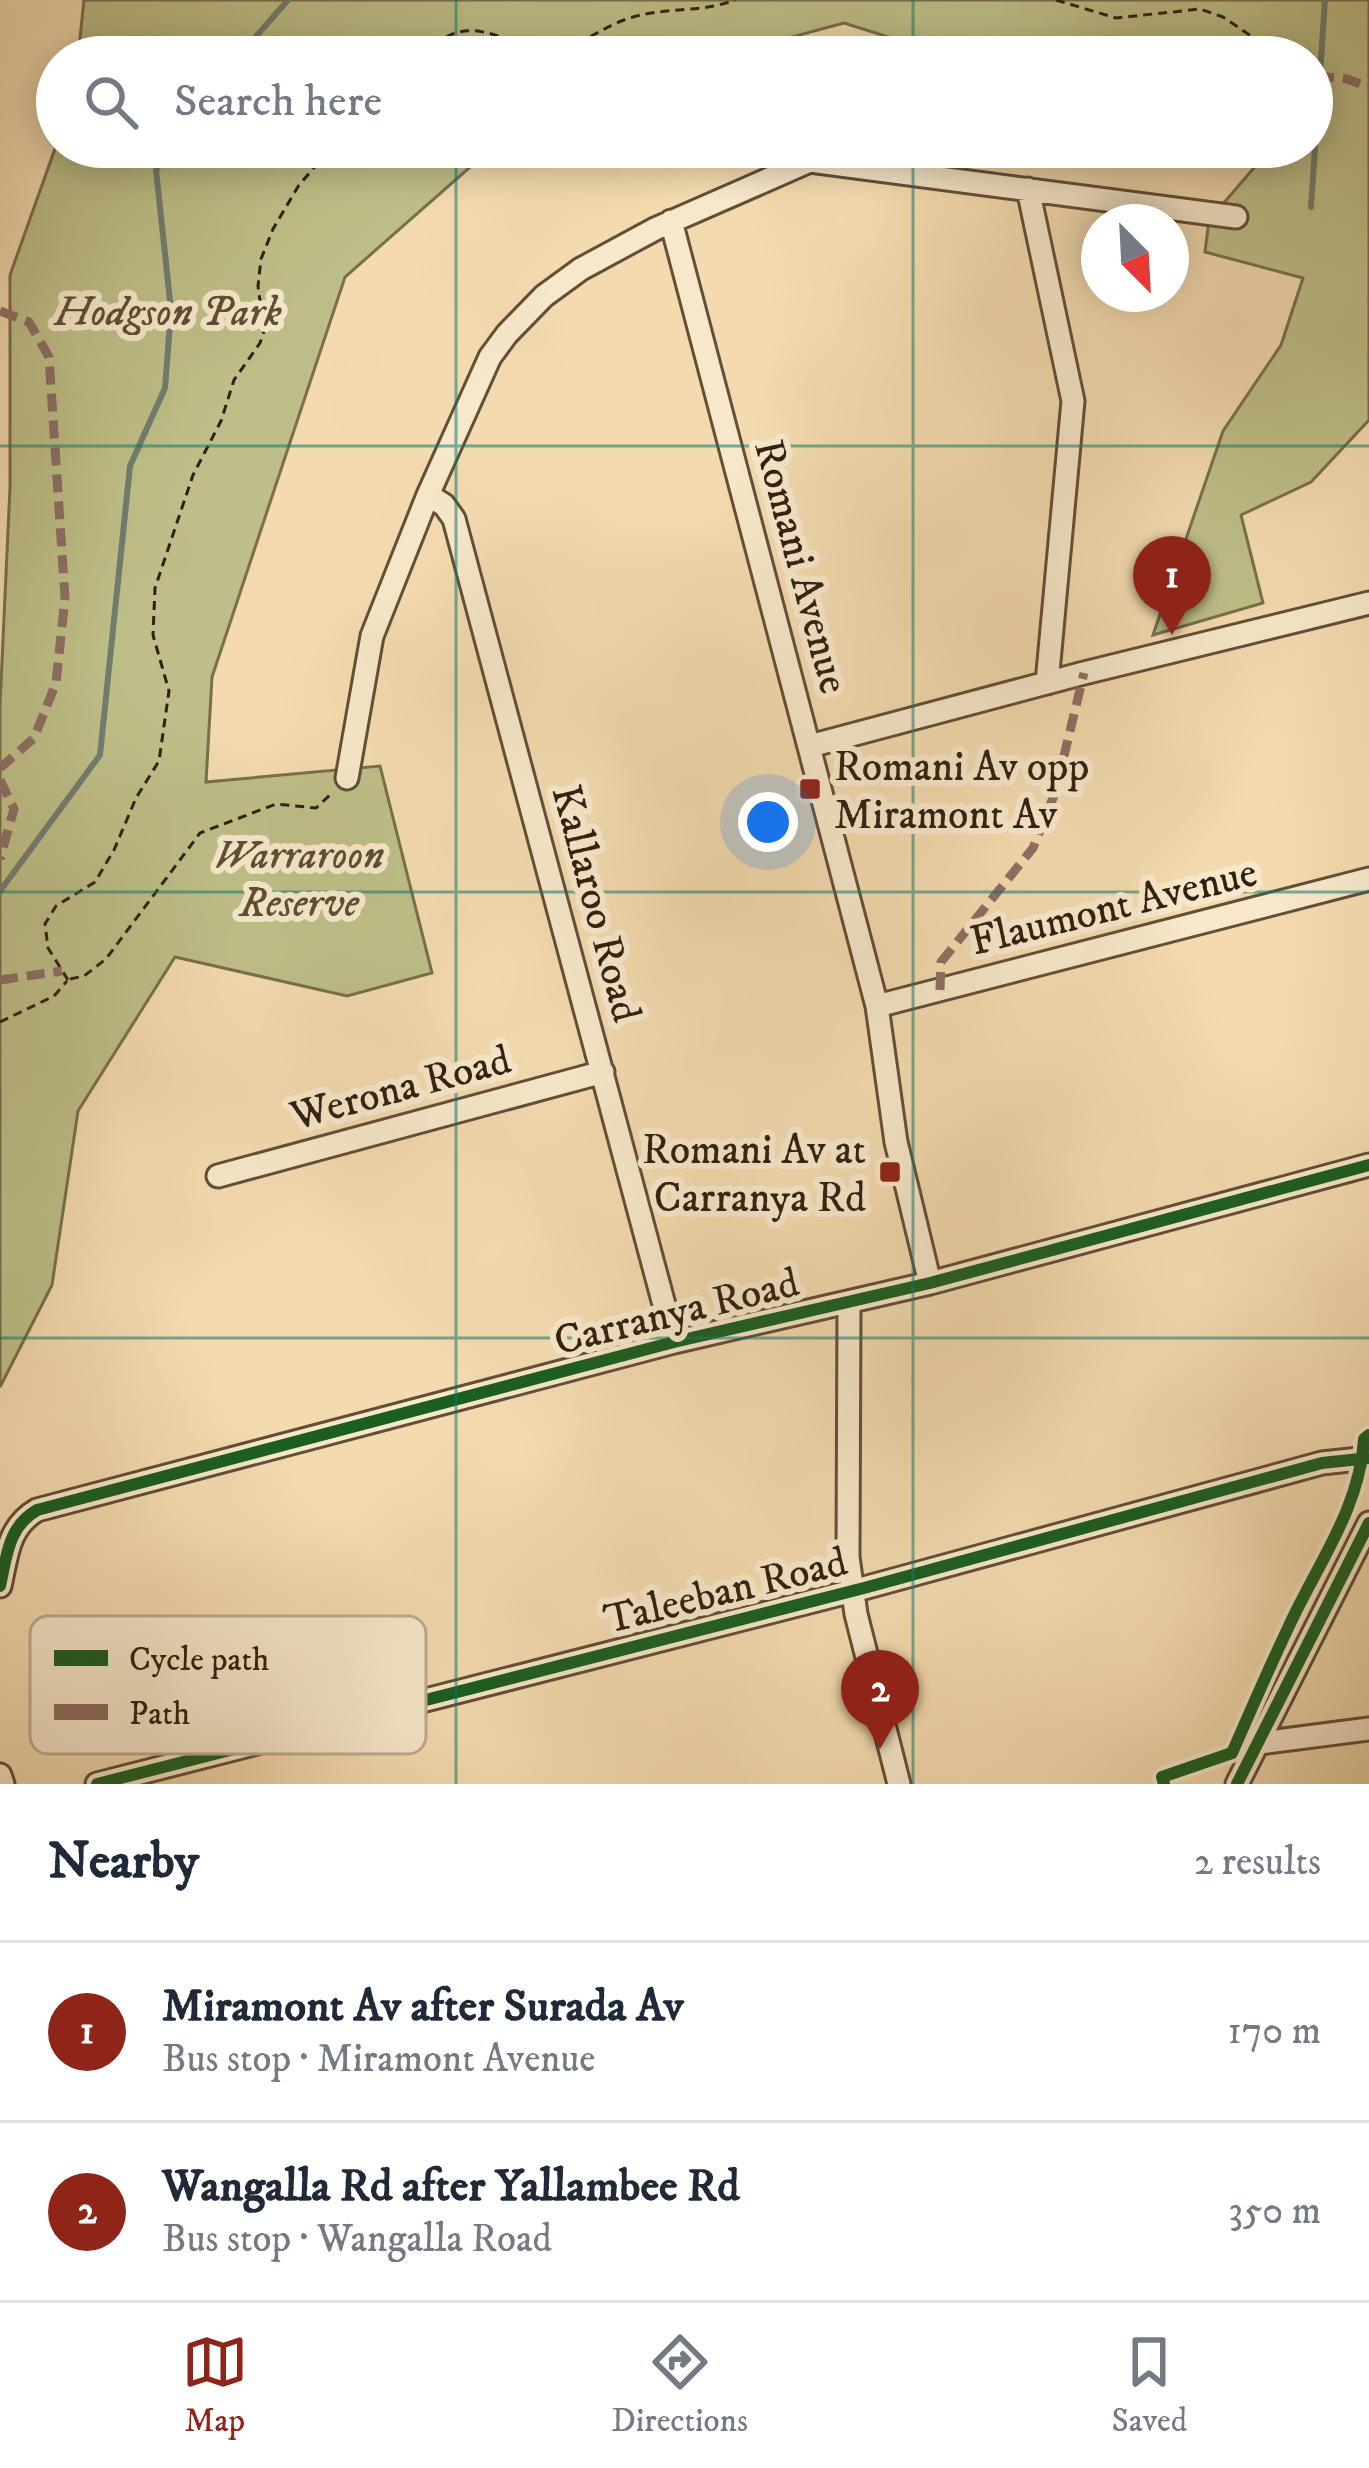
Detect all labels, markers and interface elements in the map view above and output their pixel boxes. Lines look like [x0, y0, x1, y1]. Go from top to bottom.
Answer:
search box [36, 36, 1333, 168]
icon: search [78, 69, 144, 135]
text: Search here [174, 74, 382, 130]
north arrow [1081, 204, 1189, 312]
park label: Hodgson Park [53, 287, 282, 339]
street label: Romani Avenue [741, 434, 859, 699]
pin: 1 [1133, 536, 1211, 635]
place label: Romani Av opp Miramont Av [834, 742, 1089, 842]
marker: Romani Av opp Miramont Av [797, 776, 823, 802]
street label: Kallaroo Road [539, 780, 652, 1028]
your location [738, 792, 798, 852]
park label: Warraroon Reserve [214, 830, 384, 930]
street label: Flaumont Avenue [965, 847, 1262, 969]
street label: Werona Road [284, 1035, 517, 1143]
place label: Romani Av at Carranya Rd [642, 1125, 866, 1225]
marker: Romani Av at Carranya Rd [877, 1159, 903, 1185]
street label: Carranya Road [549, 1257, 804, 1368]
street label: Taleeban Road [599, 1537, 853, 1647]
legend [30, 1616, 426, 1754]
text: Cycle path [129, 1640, 269, 1681]
pin: 2 [841, 1650, 919, 1749]
text: Path [129, 1694, 190, 1735]
text: Nearby [48, 1830, 199, 1894]
text: 2 results [1194, 1838, 1321, 1887]
text: Miramont Av after Surada Av [162, 1979, 684, 2035]
text: 1 [80, 2007, 94, 2056]
text: 170 m [1227, 2007, 1321, 2056]
text: Bus stop · Miramont Avenue [162, 2035, 595, 2084]
text: Wangalla Rd after Yallambee Rd [162, 2159, 740, 2215]
text: 2 [77, 2187, 97, 2236]
text: 350 m [1228, 2187, 1321, 2236]
text: Bus stop · Wangalla Road [162, 2215, 552, 2264]
tab: Map [182, 2329, 248, 2442]
tab: Directions [611, 2329, 748, 2442]
tab: Saved [1111, 2329, 1187, 2442]

